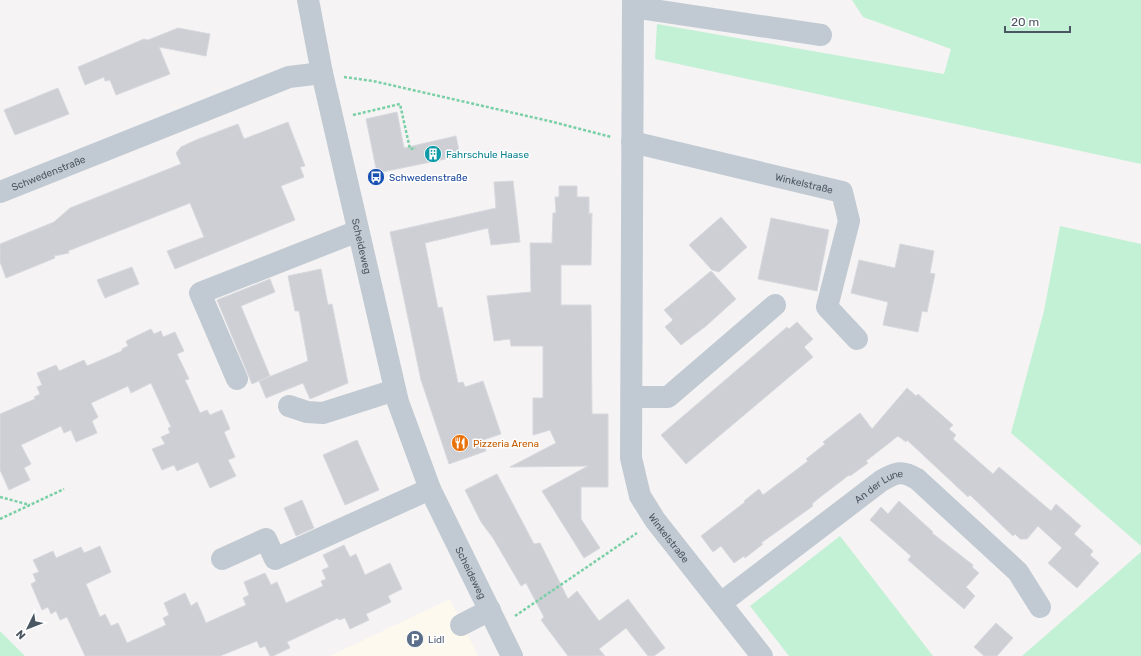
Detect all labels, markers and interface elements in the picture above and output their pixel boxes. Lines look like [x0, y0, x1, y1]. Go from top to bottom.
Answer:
scale bar [1005, 8, 1070, 34]
text: 20 m [1011, 15, 1039, 29]
building icon: Fahrschule Haase [423, 144, 443, 164]
place label: Fahrschule Haase [446, 149, 529, 161]
street label: Schwedenstraße [10, 153, 88, 194]
bus stop icon: Schwedenstraße [366, 167, 386, 187]
street label: Winkelstraße [774, 171, 835, 197]
place label: Schwedenstraße [389, 172, 468, 184]
street label: Scheideweg [349, 217, 373, 275]
restaurant icon: Pizzeria Arena [450, 433, 470, 453]
place label: Pizzeria Arena [473, 438, 539, 450]
street label: An der Lune [852, 468, 904, 506]
street label: Winkelstraße [645, 511, 691, 566]
street label: Scheideweg [452, 545, 488, 601]
north arrow [8, 608, 48, 648]
text: N [14, 627, 29, 642]
parking icon: Lidl [405, 629, 425, 649]
place label: Lidl [428, 634, 444, 646]

